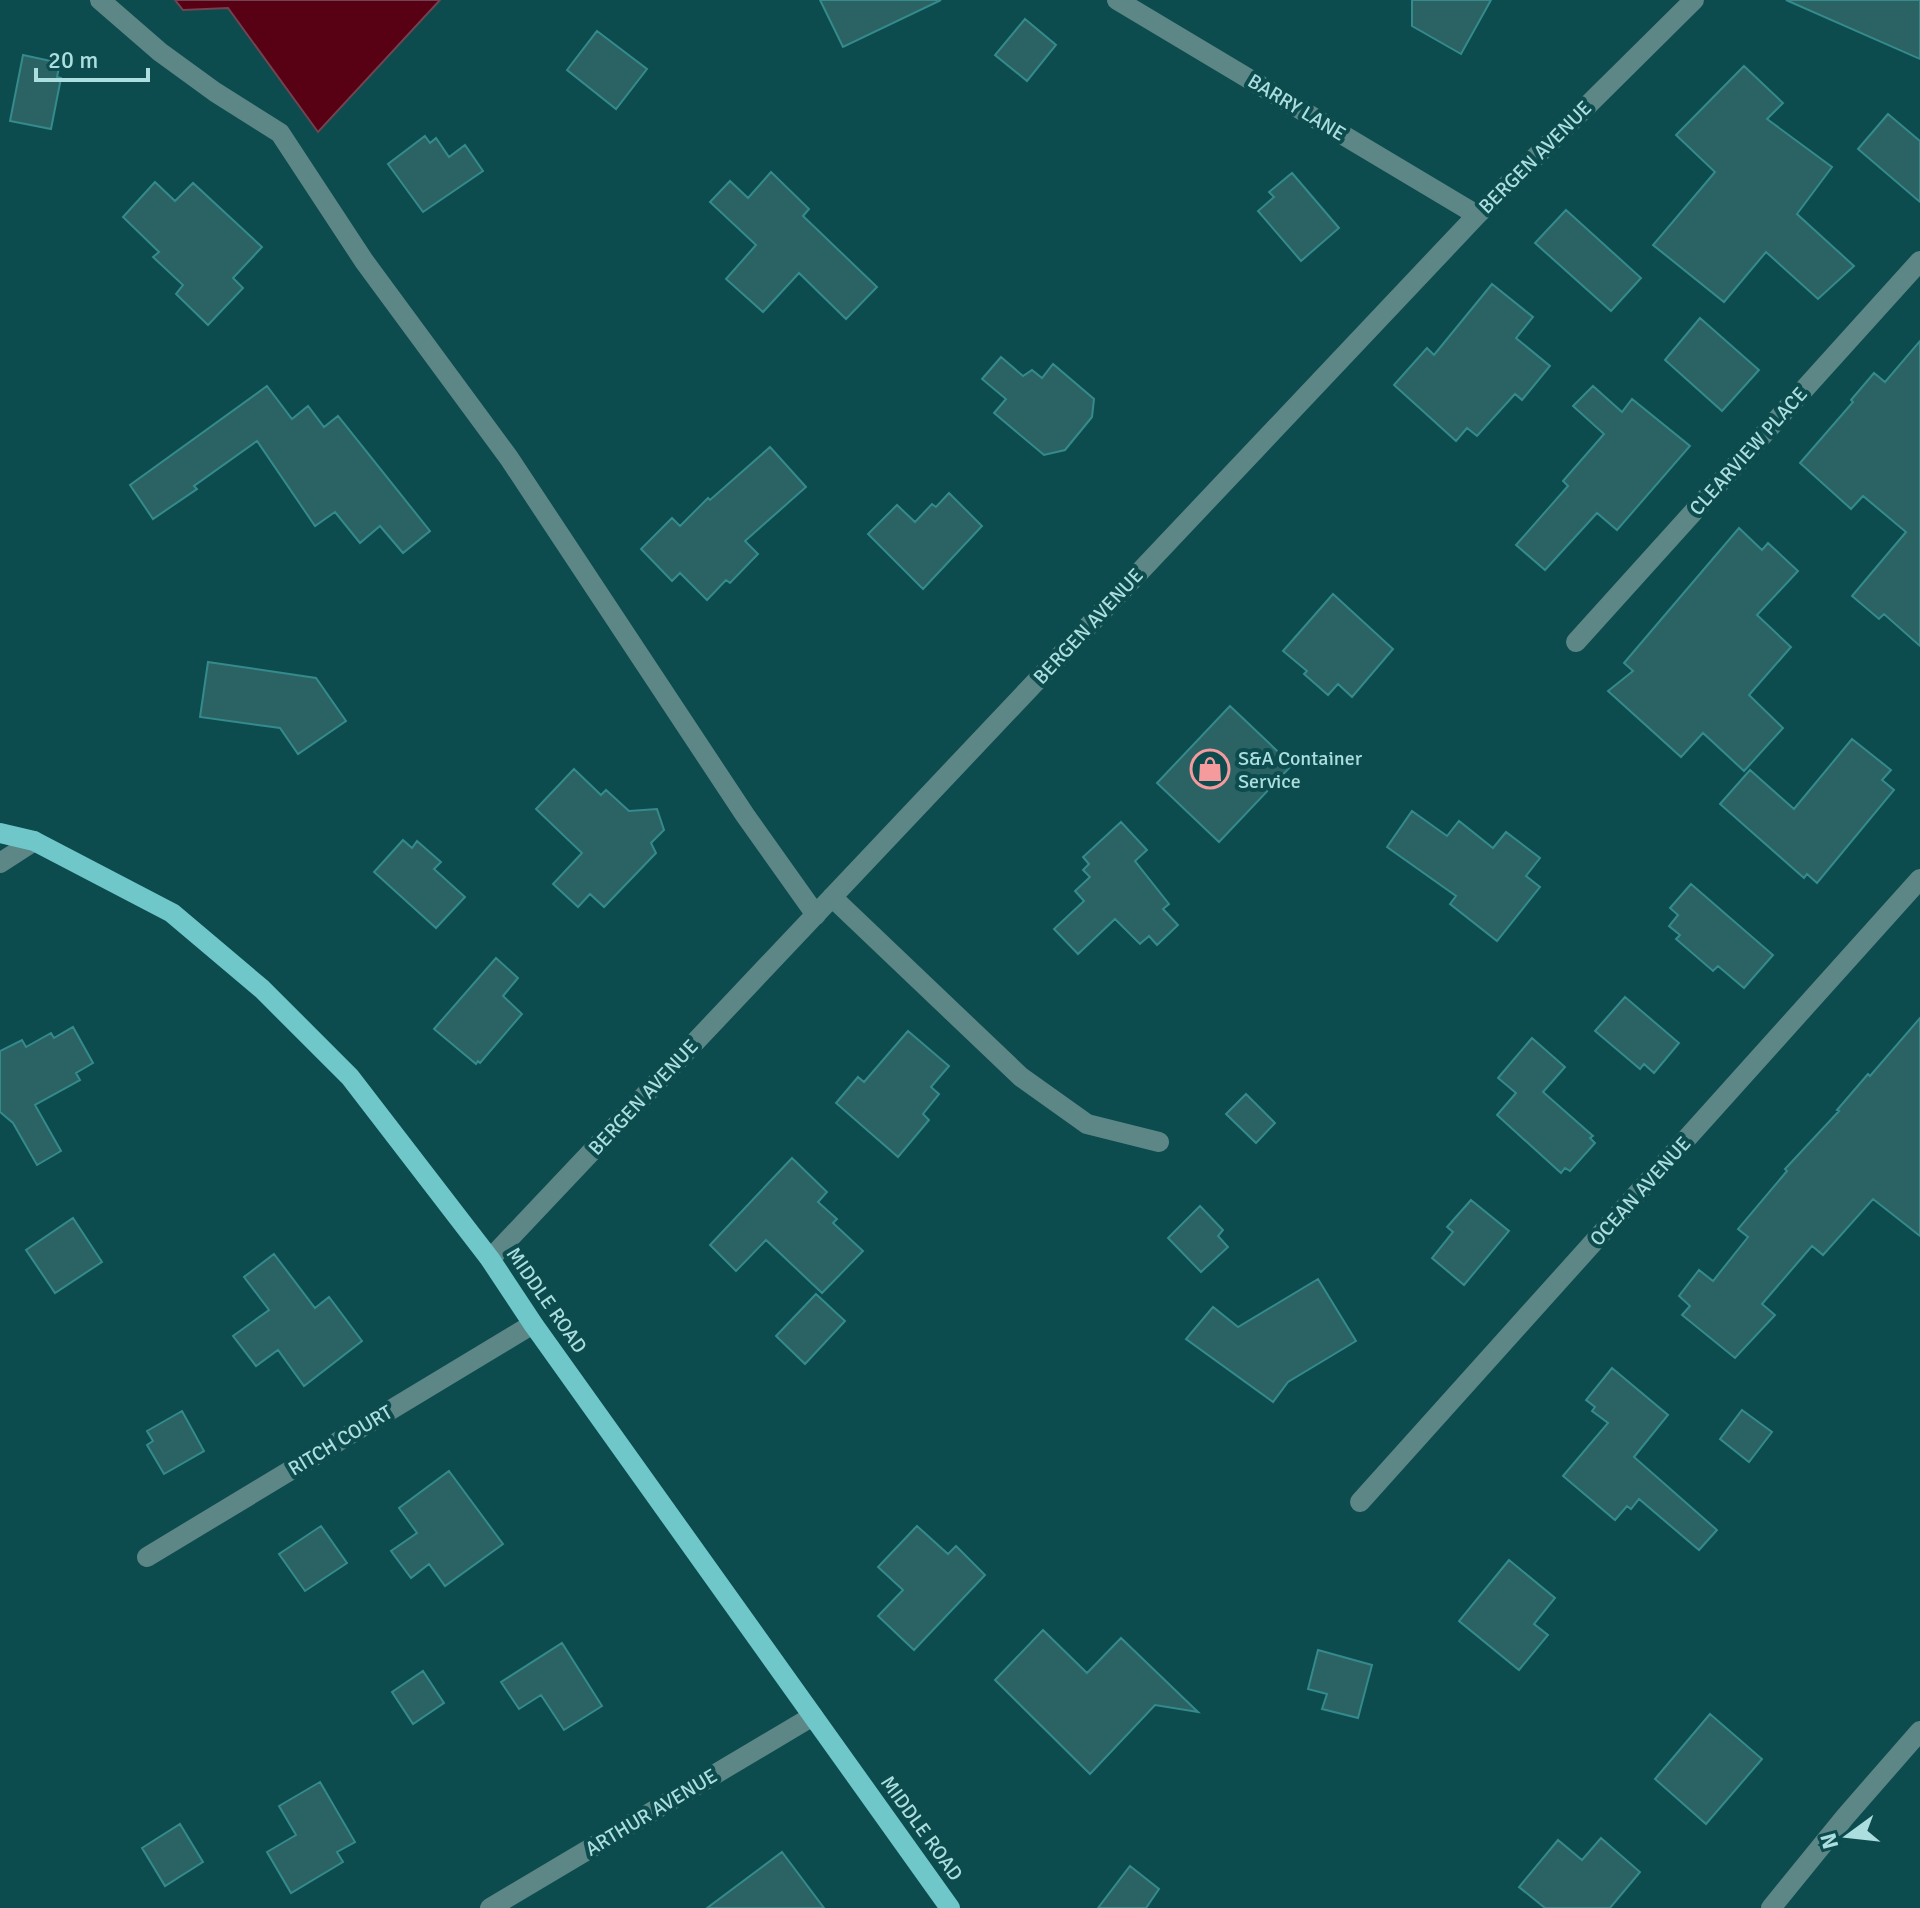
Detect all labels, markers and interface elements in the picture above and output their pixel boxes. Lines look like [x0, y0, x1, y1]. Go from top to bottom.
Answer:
scale bar [36, 32, 148, 82]
text: 20 m [48, 45, 98, 75]
street label: BARRY LANE [1243, 68, 1350, 146]
street label: BERGEN AVENUE [1474, 96, 1597, 219]
street label: CLEARVIEW PLACE [1684, 382, 1813, 521]
street label: BERGEN AVENUE [1028, 563, 1149, 690]
place label: S&A Container Service [1238, 746, 1363, 794]
shop icon: S&A Container Service [1189, 748, 1231, 790]
street label: BERGEN AVENUE [583, 1034, 704, 1161]
street label: OCEAN AVENUE [1585, 1131, 1696, 1251]
street label: MIDDLE ROAD [501, 1242, 592, 1358]
street label: RITCH COURT [284, 1399, 397, 1481]
street label: ARTHUR AVENUE [581, 1763, 722, 1862]
street label: MIDDLE ROAD [875, 1771, 968, 1886]
north arrow [1808, 1796, 1888, 1876]
text: N [1814, 1830, 1844, 1852]

